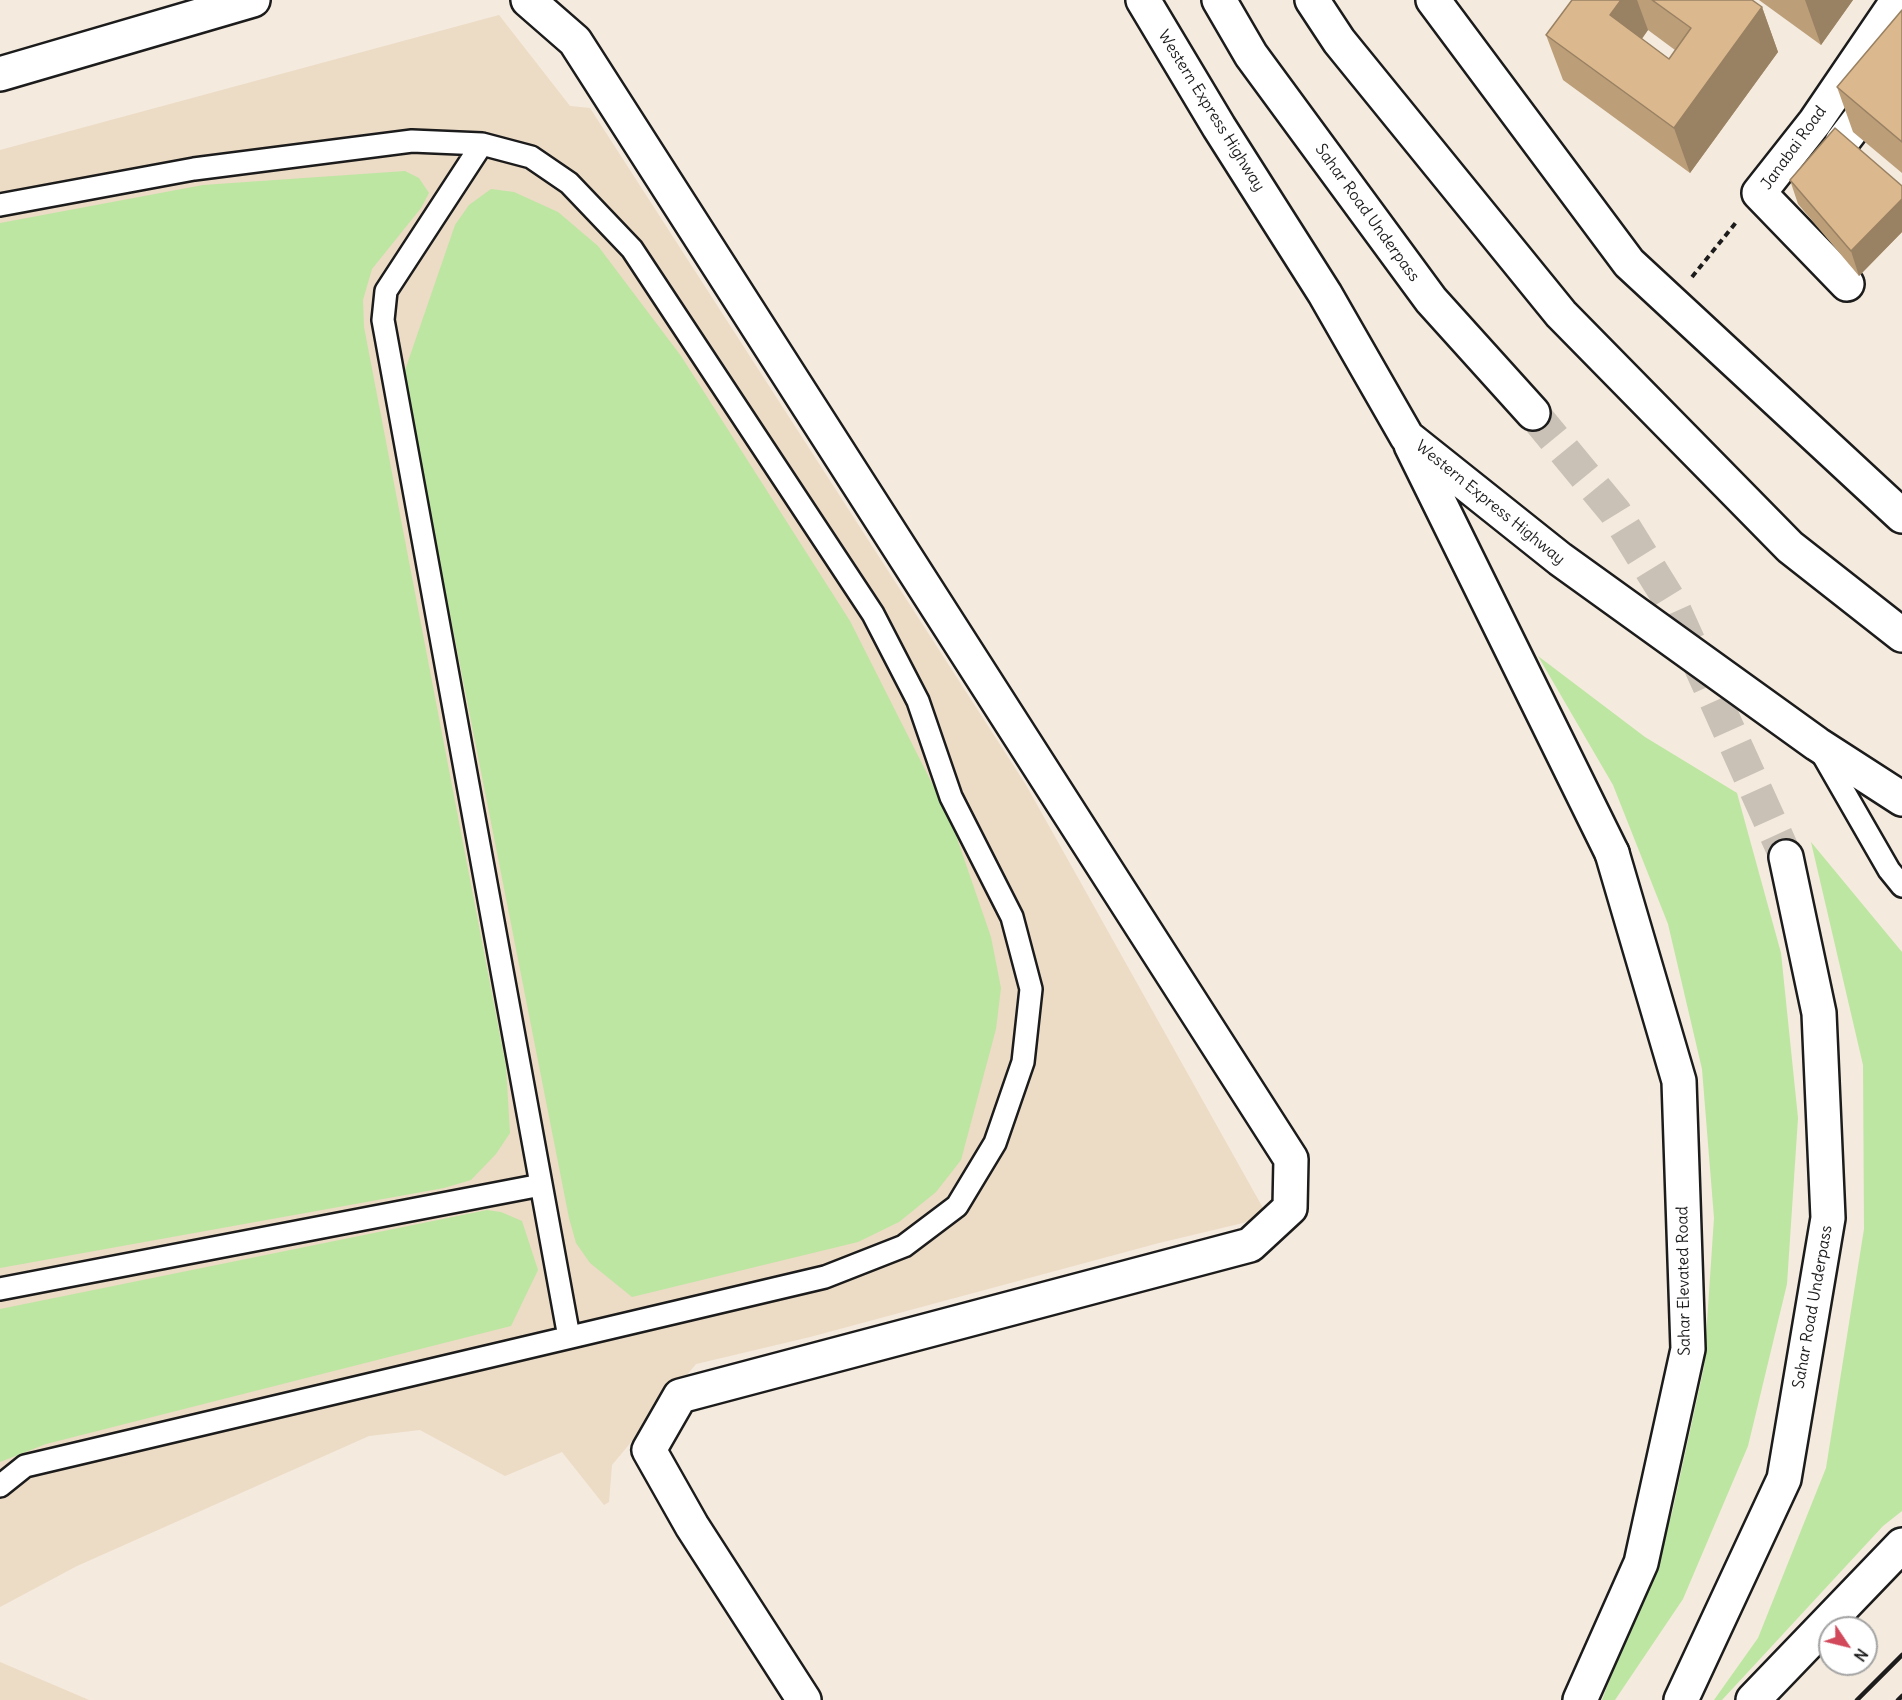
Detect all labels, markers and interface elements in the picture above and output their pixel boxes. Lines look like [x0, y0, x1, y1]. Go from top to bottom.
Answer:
street label: Western Express Highway [1153, 27, 1269, 195]
street label: Janabai Road [1757, 103, 1831, 193]
street label: Sahar Road Underpass [1311, 140, 1423, 286]
street label: Western Express Highway [1412, 437, 1568, 569]
street label: Sahar Elevated Road [1673, 1206, 1695, 1356]
street label: Sahar Road Underpass [1789, 1224, 1837, 1390]
north arrow [1818, 1616, 1878, 1676]
text: N [1850, 1645, 1872, 1665]

